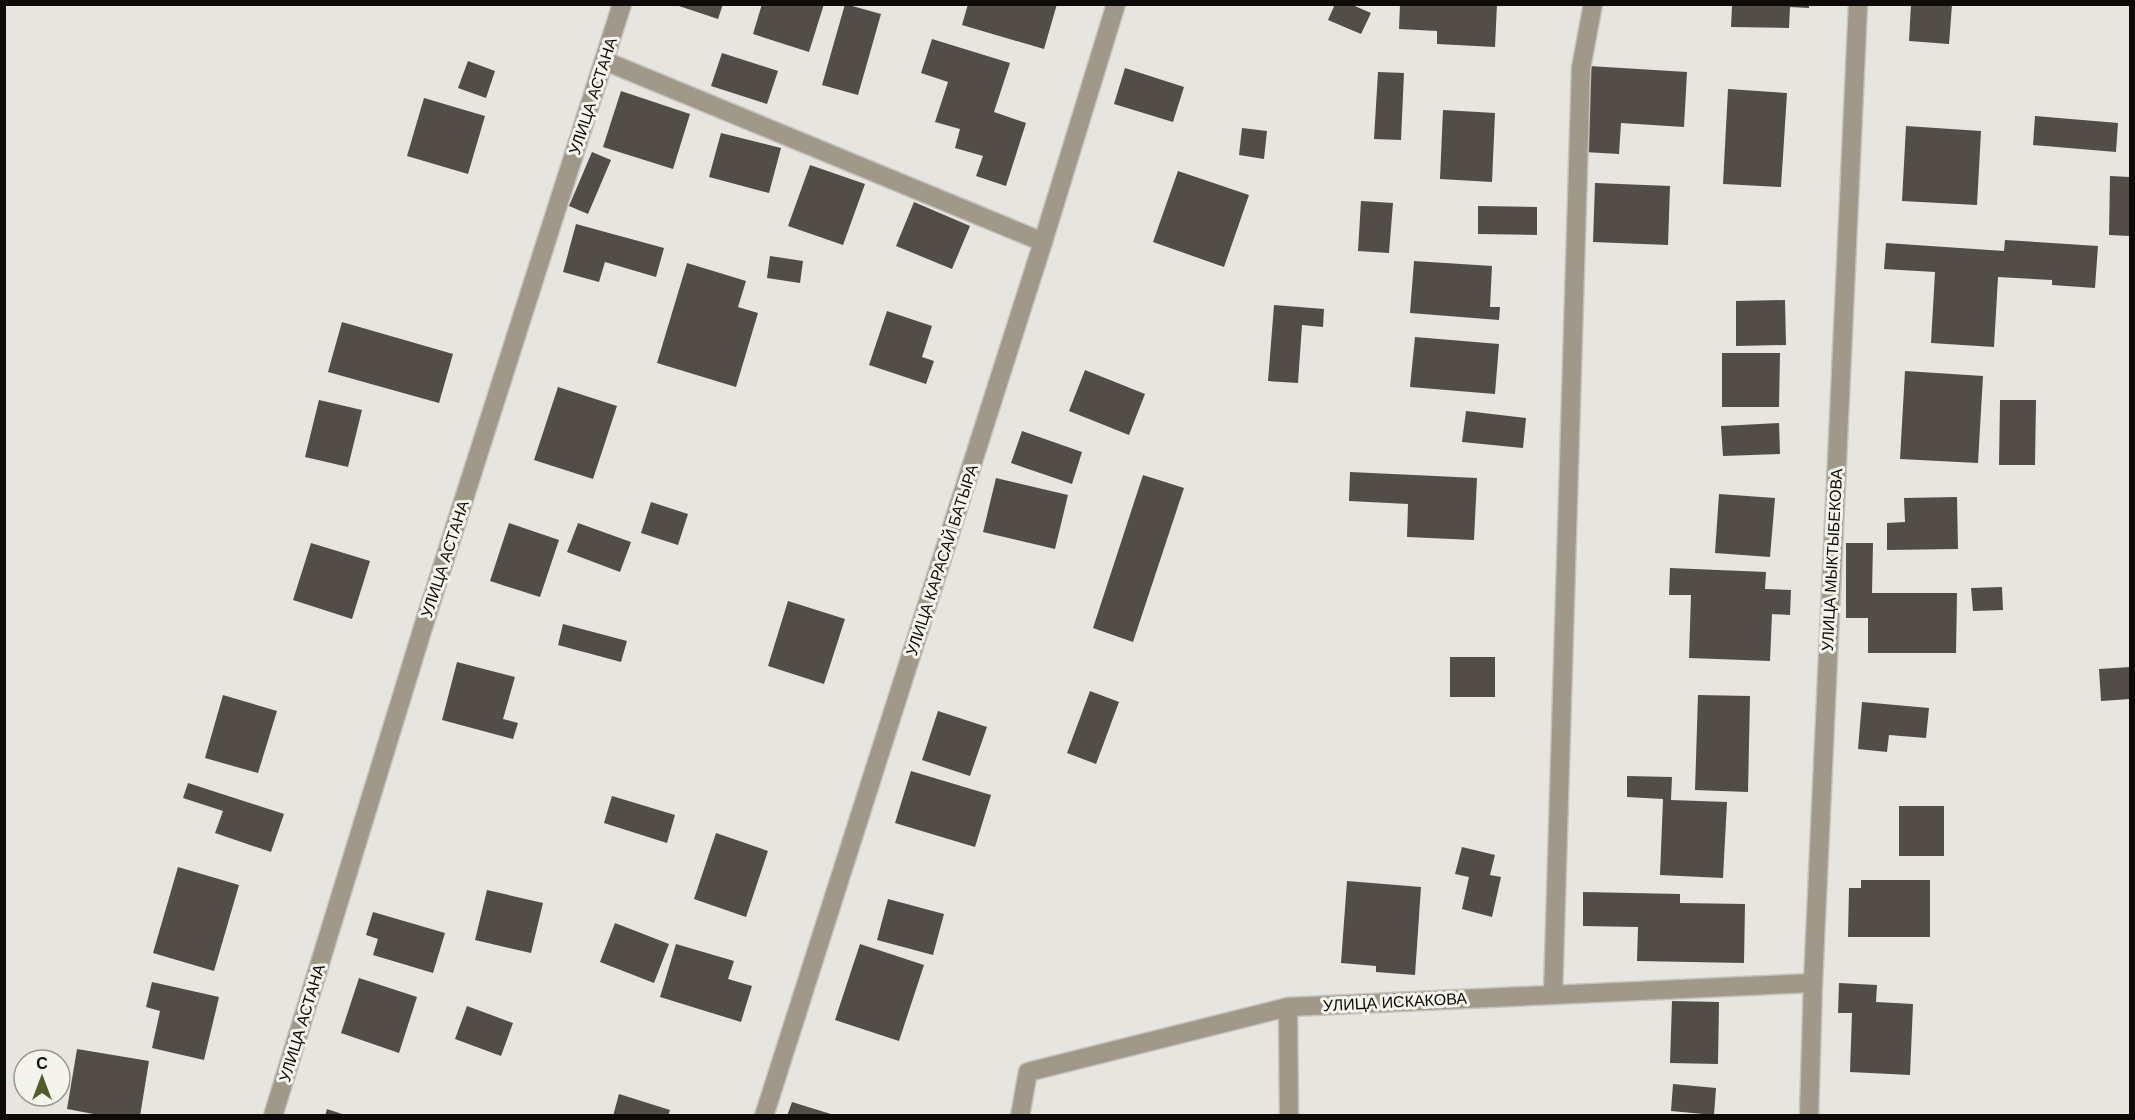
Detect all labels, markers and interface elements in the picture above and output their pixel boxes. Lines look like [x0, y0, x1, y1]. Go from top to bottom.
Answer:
street label: УЛИЦА АСТАНА [566, 35, 620, 157]
street label: УЛИЦА КАРАСАЙ БАТЫРА [902, 462, 981, 658]
street label: УЛИЦА МЫКТЫБЕКОВА [1819, 468, 1845, 652]
street label: УЛИЦА АСТАНА [418, 498, 472, 620]
street label: УЛИЦА АСТАНА [276, 962, 328, 1084]
street label: УЛИЦА ИСКАКОВА [1323, 990, 1468, 1014]
north arrow [12, 1048, 72, 1108]
text: С [36, 1055, 48, 1072]

